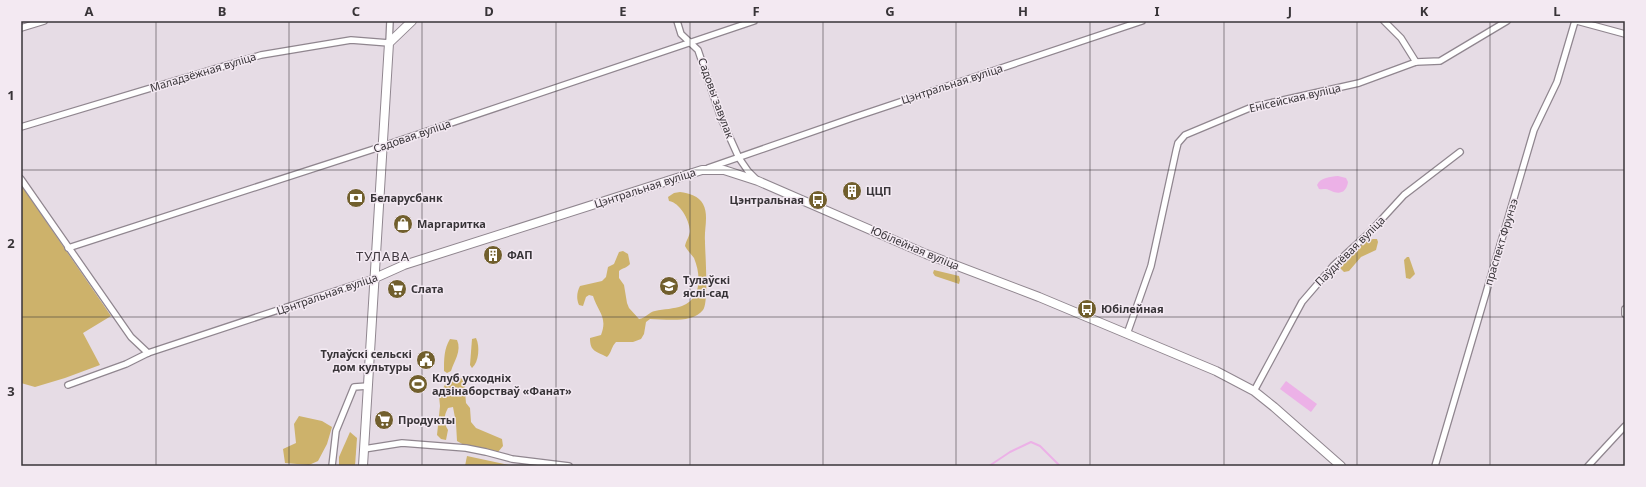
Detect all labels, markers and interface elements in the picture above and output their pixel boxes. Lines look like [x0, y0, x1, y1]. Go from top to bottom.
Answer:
text: A [85, 2, 94, 20]
text: B [218, 2, 226, 20]
text: C [352, 2, 360, 20]
text: D [484, 2, 494, 20]
text: E [619, 2, 627, 20]
text: F [752, 2, 760, 20]
text: G [885, 2, 895, 20]
text: H [1018, 2, 1028, 20]
text: I [1154, 2, 1160, 20]
text: J [1287, 2, 1292, 20]
text: K [1420, 2, 1429, 20]
text: L [1553, 2, 1561, 20]
street label: Маладзёжная вуліца [148, 48, 258, 95]
street label: Садовы завулак [695, 55, 738, 140]
street label: Цэнтральная вуліца [899, 60, 1005, 107]
street label: Енісейская вуліца [1248, 80, 1342, 115]
text: 1 [7, 86, 15, 104]
street label: Садовая вуліца [371, 115, 453, 156]
street label: Цэнтральная вуліца [592, 164, 698, 211]
building icon: ЦЦП [841, 180, 863, 202]
place label: ЦЦП [866, 183, 891, 198]
bank icon: Беларусбанк [345, 187, 367, 209]
bus stop icon: Цэнтральная [807, 189, 829, 211]
place label: Беларусбанк [370, 190, 443, 205]
place label: Цэнтральная [730, 192, 804, 207]
street label: праспект Фрунзэ [1480, 197, 1521, 287]
street label: Паўднёвая вуліца [1311, 212, 1388, 289]
shop icon: Маргаритка [392, 213, 414, 235]
place label: Маргаритка [417, 216, 486, 231]
street label: Юбілейная вуліца [868, 222, 962, 273]
text: 2 [7, 234, 15, 252]
building icon: ФАП [482, 244, 504, 266]
district label: ТУЛАВА [356, 247, 410, 265]
place label: ФАП [507, 247, 533, 262]
street label: Цэнтральная вуліца [274, 269, 379, 318]
place label: Тулаўскі яслі-сад [683, 272, 730, 300]
school or university icon: Тулаўскі яслі-сад [658, 275, 680, 297]
supermarket icon: Слата [386, 278, 408, 300]
place label: Слата [411, 281, 444, 296]
bus stop icon: Юбілейная [1076, 298, 1098, 320]
place label: Юбілейная [1101, 301, 1164, 316]
place label: Тулаўскі сельскі дом культуры [321, 346, 412, 374]
public building icon: Тулаўскі сельскі дом культуры [415, 349, 437, 371]
place label: Клуб усходніх адзінаборстваў «Фанат» [432, 370, 572, 398]
sports icon: Клуб усходніх адзінаборстваў «Фанат» [407, 373, 429, 395]
text: 3 [7, 382, 15, 400]
supermarket icon: Продукты [373, 409, 395, 431]
place label: Продукты [398, 412, 455, 427]

